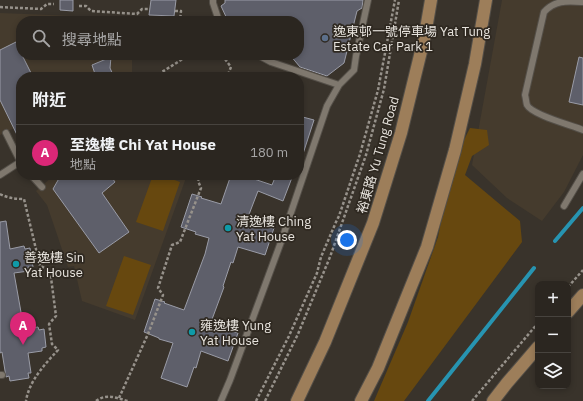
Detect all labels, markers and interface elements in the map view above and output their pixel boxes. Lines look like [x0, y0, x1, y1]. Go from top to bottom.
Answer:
search box [16, 16, 304, 60]
place label: 逸東邨一號停車場 Yat Tung Estate Car Park 1 [333, 23, 490, 55]
icon: search [30, 27, 52, 49]
text: 搜尋地點 [62, 30, 122, 49]
marker: 逸東邨一號停車場 Yat Tung Estate Car Park 1 [320, 33, 330, 43]
text: 附近 [32, 89, 66, 111]
street label: 裕東路 Yu Tung Road [353, 94, 403, 216]
text: 至逸樓 Chi Yat House [70, 135, 216, 154]
text: A [41, 144, 49, 161]
text: 180 m [250, 144, 288, 161]
text: 地點 [70, 156, 96, 173]
place label: 清逸樓 Ching Yat House [236, 213, 311, 245]
marker: 清逸樓 Ching Yat House [223, 223, 233, 233]
your location [337, 230, 357, 250]
place label: 善逸樓 Sin Yat House [24, 249, 84, 281]
marker: 善逸樓 Sin Yat House [11, 259, 21, 269]
map controls [535, 281, 571, 389]
button: + [535, 281, 571, 317]
pin: A [10, 312, 36, 345]
place label: 雍逸樓 Yung Yat House [200, 317, 271, 349]
button: − [535, 317, 571, 353]
marker: 雍逸樓 Yung Yat House [187, 327, 197, 337]
button: layers [535, 353, 571, 389]

